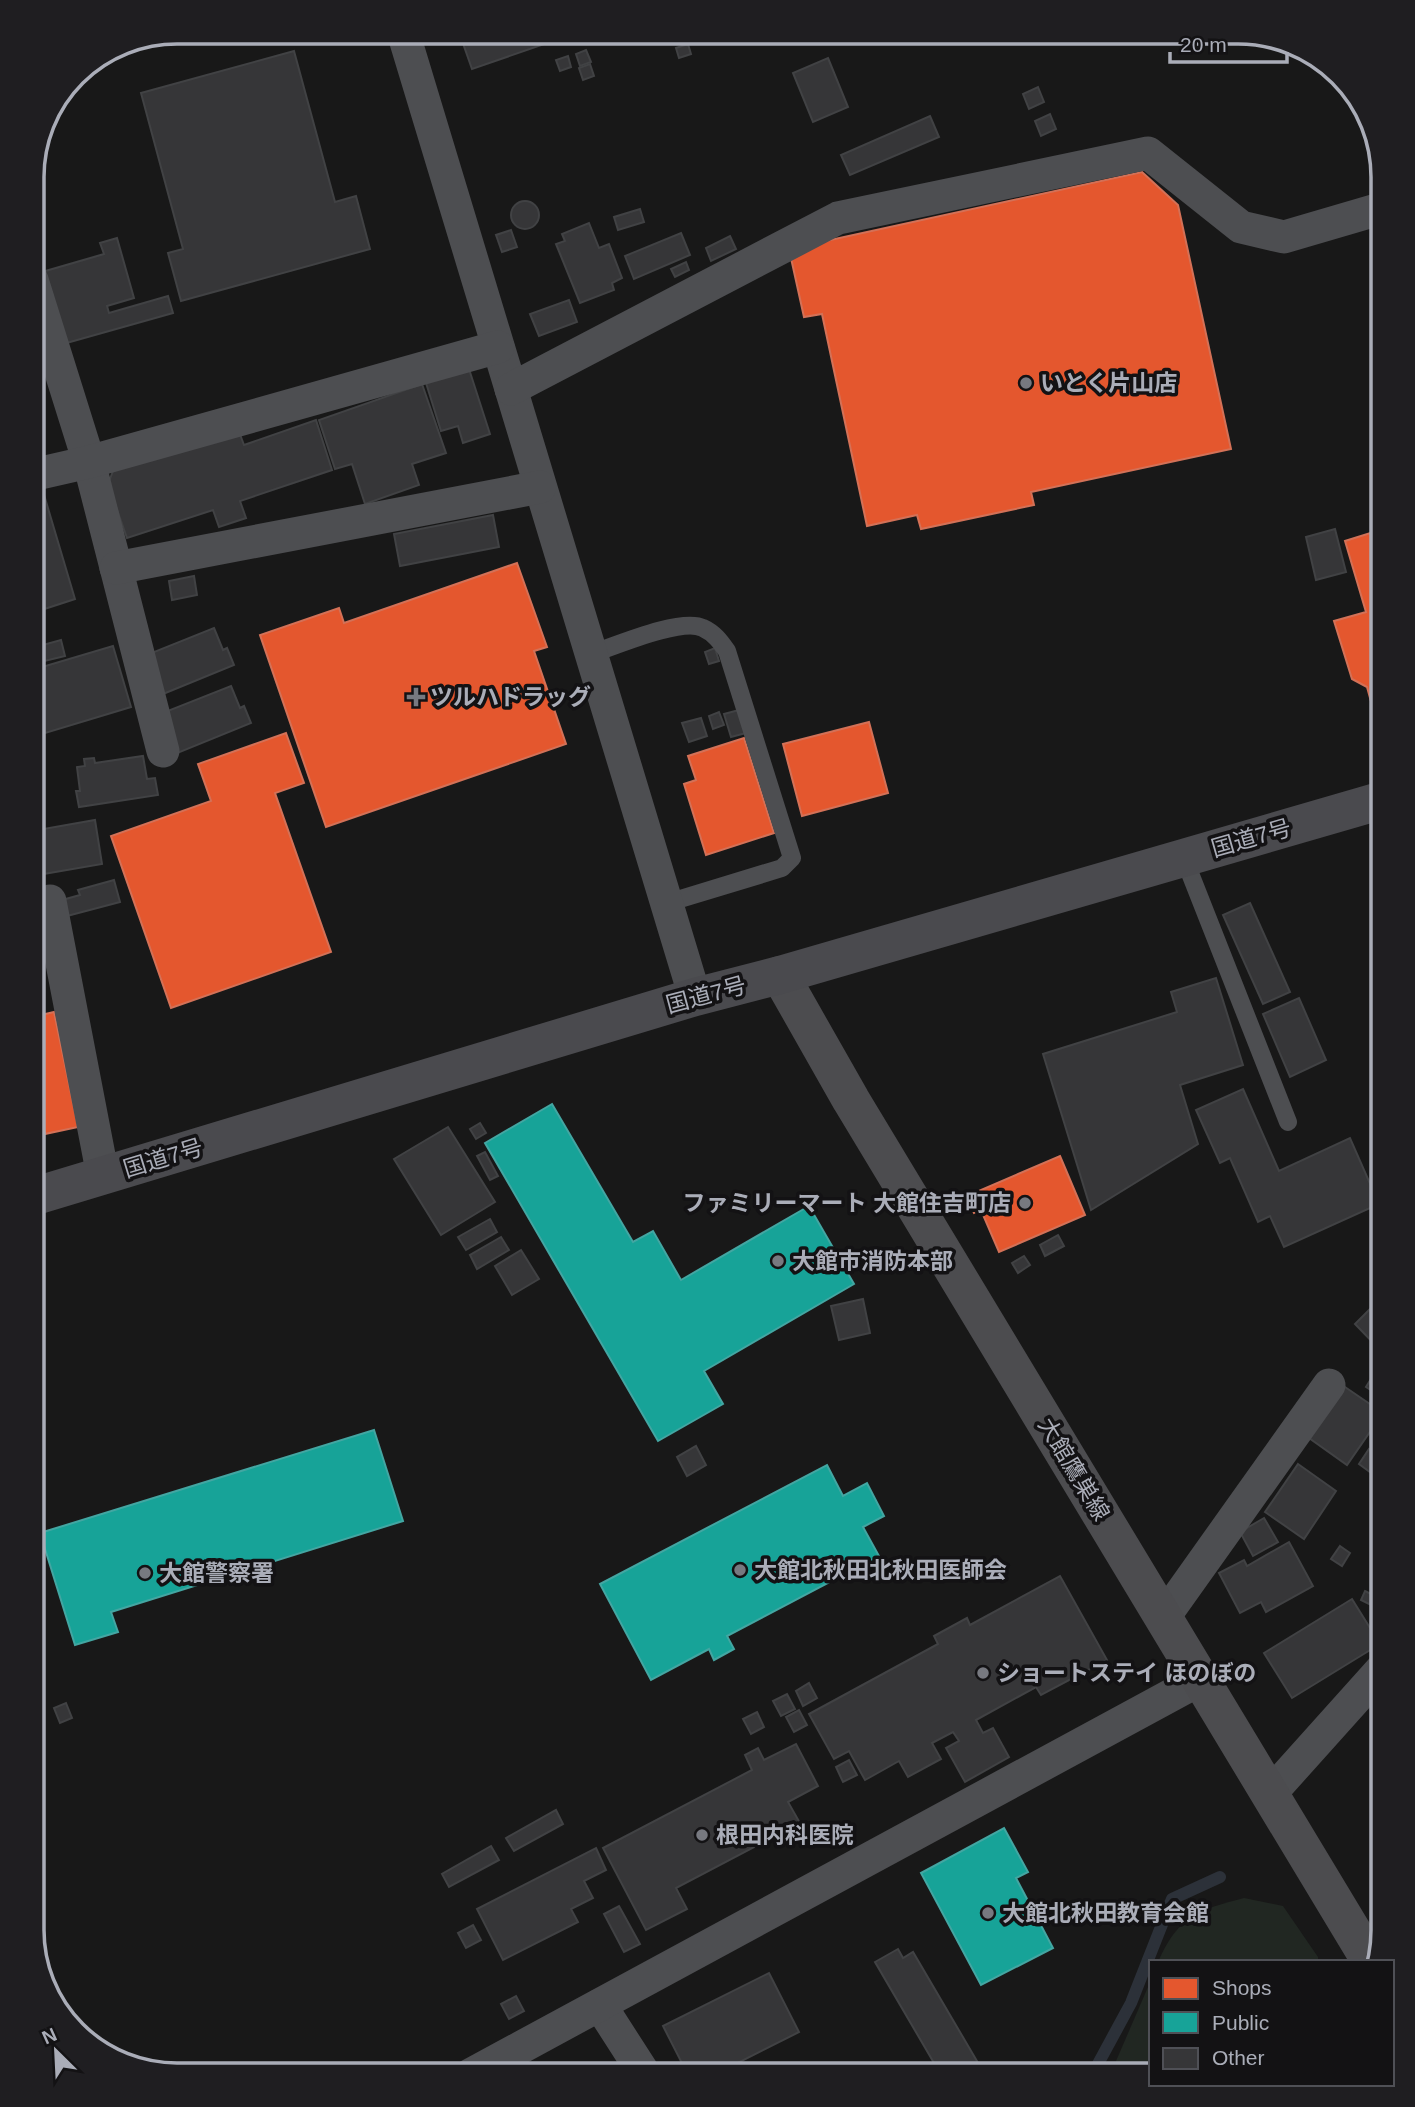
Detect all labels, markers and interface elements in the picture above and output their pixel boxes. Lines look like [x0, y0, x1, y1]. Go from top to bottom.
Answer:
scale bar [1170, 21, 1287, 65]
text: 20 m [1180, 33, 1227, 56]
place label: いとく片山店 [1040, 370, 1177, 396]
marker: いとく片山店 [1018, 375, 1034, 391]
place label: ツルハドラッグ [430, 684, 591, 710]
marker: ツルハドラッグ [408, 689, 424, 705]
street label: 国道7号 [1208, 814, 1294, 862]
street label: 国道7号 [663, 972, 749, 1018]
street label: 国道7号 [120, 1134, 206, 1182]
place label: ファミリーマート 大館住吉町店 [683, 1190, 1011, 1216]
marker: ファミリーマート 大館住吉町店 [1017, 1195, 1033, 1211]
place label: 大館市消防本部 [792, 1248, 953, 1274]
marker: 大館市消防本部 [770, 1253, 786, 1269]
street label: 大館鷹巣線 [1033, 1413, 1115, 1525]
place label: 大館北秋田北秋田医師会 [754, 1557, 1007, 1583]
place label: 大館警察署 [159, 1560, 274, 1586]
marker: 大館北秋田北秋田医師会 [732, 1562, 748, 1578]
marker: 大館警察署 [137, 1565, 153, 1581]
place label: ショートステイ ほのぼの [997, 1660, 1256, 1686]
marker: ショートステイ ほのぼの [975, 1665, 991, 1681]
place label: 根田内科医院 [716, 1822, 854, 1848]
marker: 根田内科医院 [694, 1827, 710, 1843]
place label: 大館北秋田教育会館 [1002, 1900, 1209, 1926]
marker: 大館北秋田教育会館 [980, 1905, 996, 1921]
legend [1149, 1960, 1394, 2086]
text: Shops [1212, 1976, 1272, 1999]
text: Public [1212, 2011, 1269, 2034]
north arrow [21, 2016, 91, 2086]
text: N [39, 2024, 60, 2048]
text: Other [1212, 2046, 1265, 2069]

